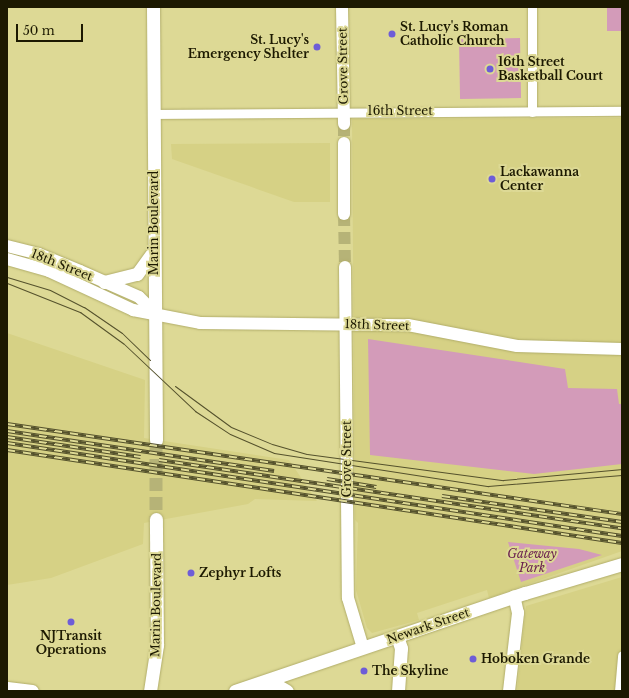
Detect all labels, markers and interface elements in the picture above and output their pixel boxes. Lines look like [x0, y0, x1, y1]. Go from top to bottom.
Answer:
scale bar [18, 16, 85, 42]
place label: St. Lucy's Roman Catholic Church [400, 20, 508, 48]
text: 50 m [23, 23, 55, 38]
street label: Grove Street [335, 27, 351, 105]
marker: St. Lucy's Roman Catholic Church [387, 29, 397, 39]
place label: St. Lucy's Emergency Shelter [187, 33, 309, 61]
marker: St. Lucy's Emergency Shelter [312, 42, 322, 52]
place label: 16th Street Basketball Court [498, 55, 603, 83]
marker: 16th Street Basketball Court [485, 64, 495, 74]
street label: 16th Street [367, 104, 433, 118]
place label: Lackawanna Center [500, 165, 579, 193]
street label: Marin Boulevard [147, 171, 161, 275]
marker: Lackawanna Center [487, 174, 497, 184]
street label: 18th Street [29, 246, 95, 284]
street label: 18th Street [344, 317, 410, 333]
street label: Grove Street [340, 420, 354, 498]
park label: Gateway Park [507, 547, 557, 575]
street label: Marin Boulevard [148, 553, 164, 657]
place label: Zephyr Lofts [199, 566, 282, 580]
marker: Zephyr Lofts [186, 568, 196, 578]
street label: Newark Street [385, 605, 471, 647]
marker: NJTransit Operations [66, 617, 76, 627]
place label: NJTransit Operations [36, 629, 106, 657]
place label: Hoboken Grande [481, 652, 590, 666]
marker: Hoboken Grande [468, 654, 478, 664]
place label: The Skyline [372, 664, 449, 678]
marker: The Skyline [359, 666, 369, 676]

